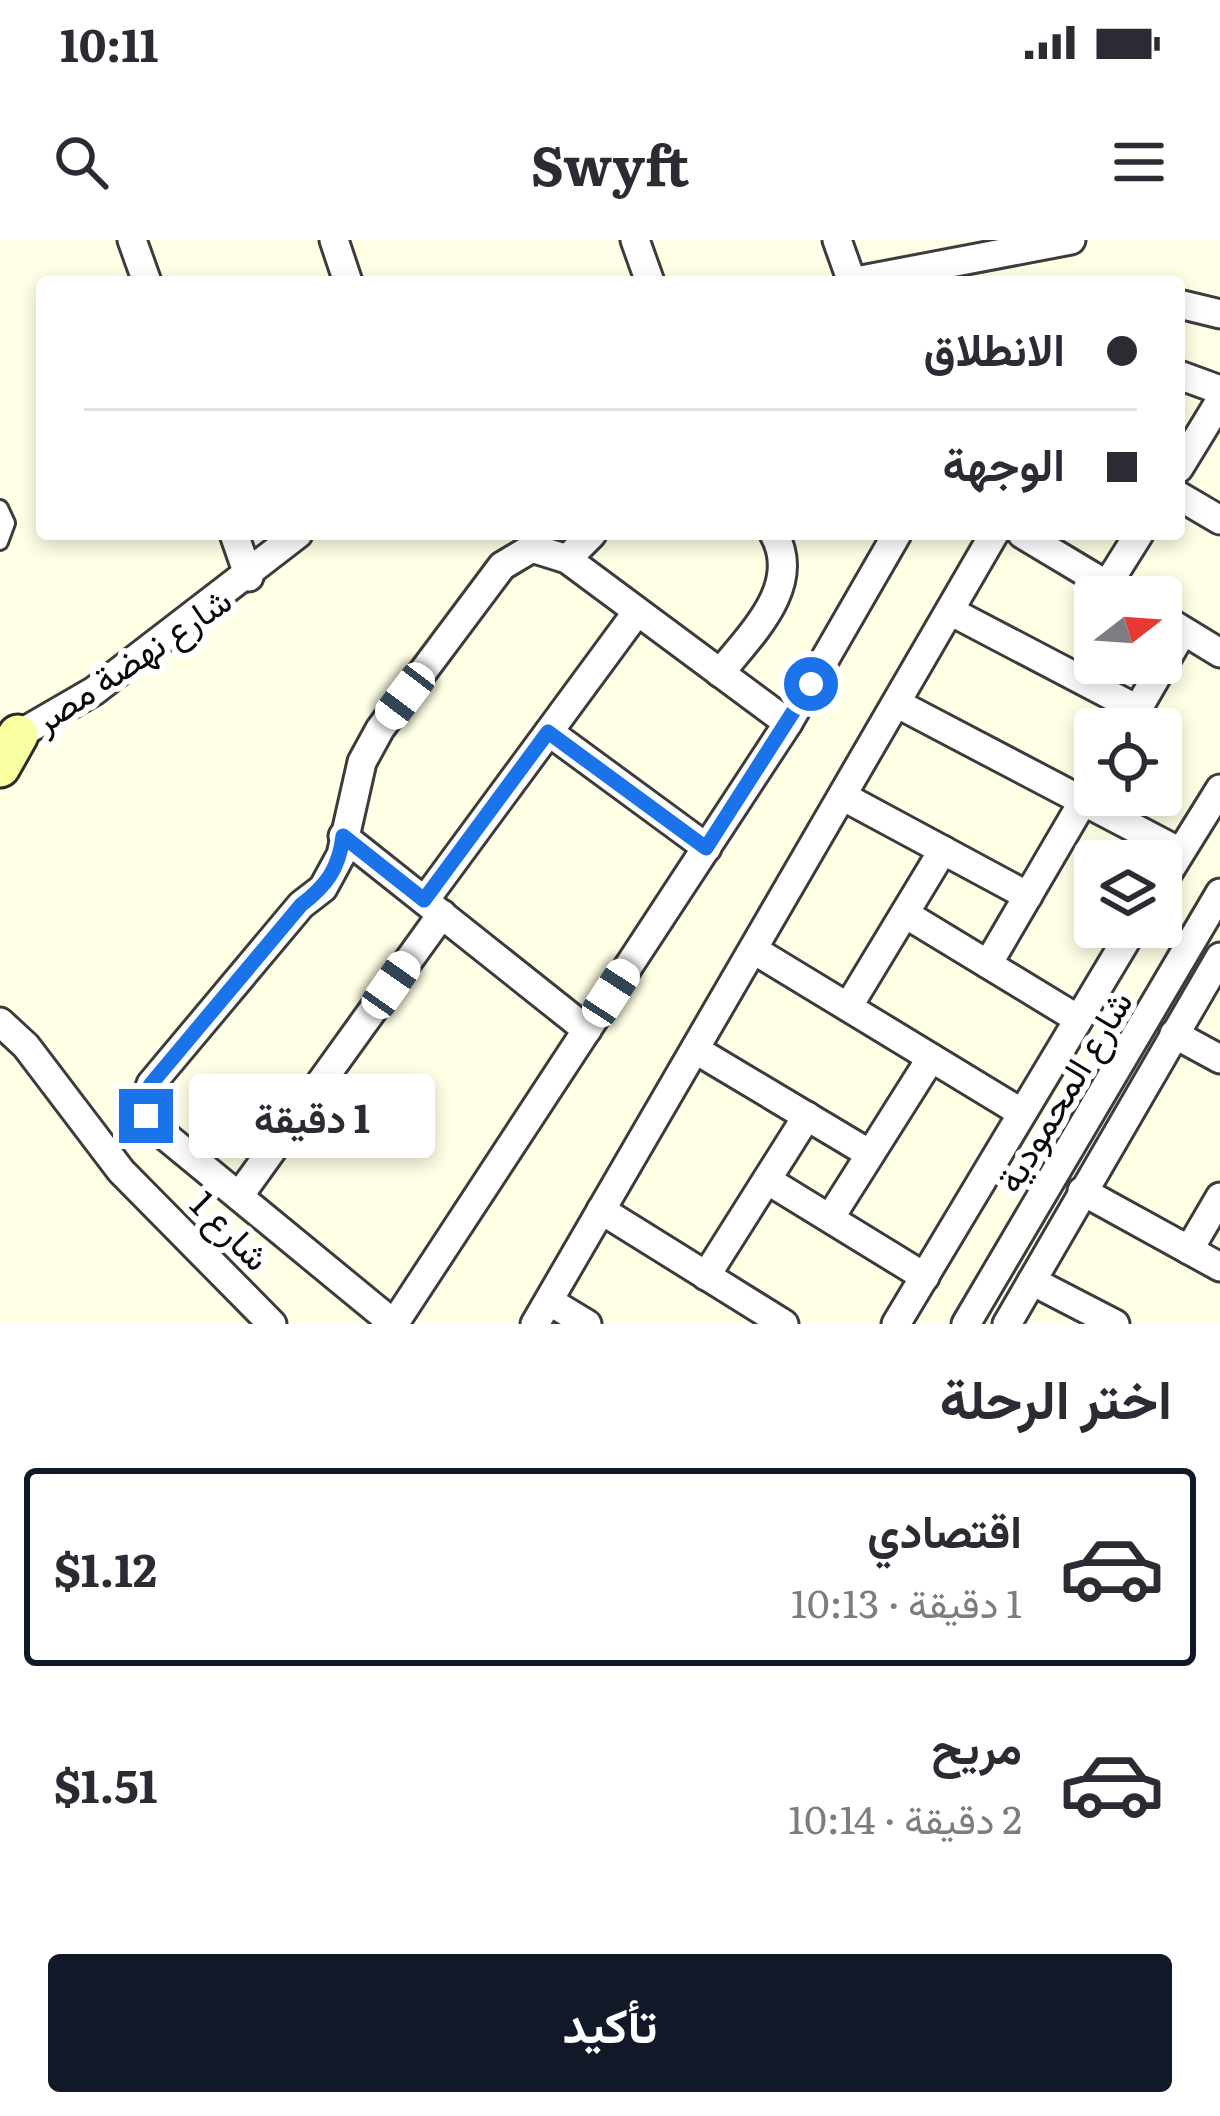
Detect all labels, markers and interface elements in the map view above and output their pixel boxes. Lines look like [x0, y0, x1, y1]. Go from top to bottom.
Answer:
text: 10:11 [60, 9, 158, 76]
text: Swyft [531, 122, 689, 203]
icon: search [48, 129, 114, 195]
icon: menu [1106, 129, 1172, 195]
text: الانطلاق [924, 313, 1065, 380]
text: الوجهة [943, 428, 1065, 495]
street label: شارع نهضة مصر [21, 572, 241, 745]
north arrow [1074, 576, 1182, 684]
map controls [1074, 576, 1182, 948]
car [369, 656, 441, 736]
route start [784, 657, 838, 711]
button: locate [1074, 708, 1182, 816]
button: layers [1074, 840, 1182, 948]
car [356, 945, 426, 1025]
car [576, 953, 646, 1033]
street label: شارع المحمودية [981, 979, 1144, 1202]
callout: 1 دقيقة [188, 1074, 434, 1158]
text: 1 دقيقة [254, 1087, 370, 1145]
route end [119, 1089, 173, 1143]
street label: شارع 1 [179, 1177, 284, 1282]
text: اختر الرحلة [940, 1355, 1172, 1436]
text: اقتصادي [867, 1495, 1022, 1562]
icon: car [1058, 1513, 1166, 1621]
text: $1.12 [54, 1534, 157, 1601]
text: 1 دقيقة · 10:13 [791, 1572, 1022, 1630]
text: مريح [931, 1711, 1022, 1778]
icon: car [1058, 1729, 1166, 1837]
text: $1.51 [54, 1750, 157, 1817]
text: 2 دقيقة · 10:14 [788, 1788, 1022, 1846]
button: تأكيد [48, 1954, 1172, 2092]

